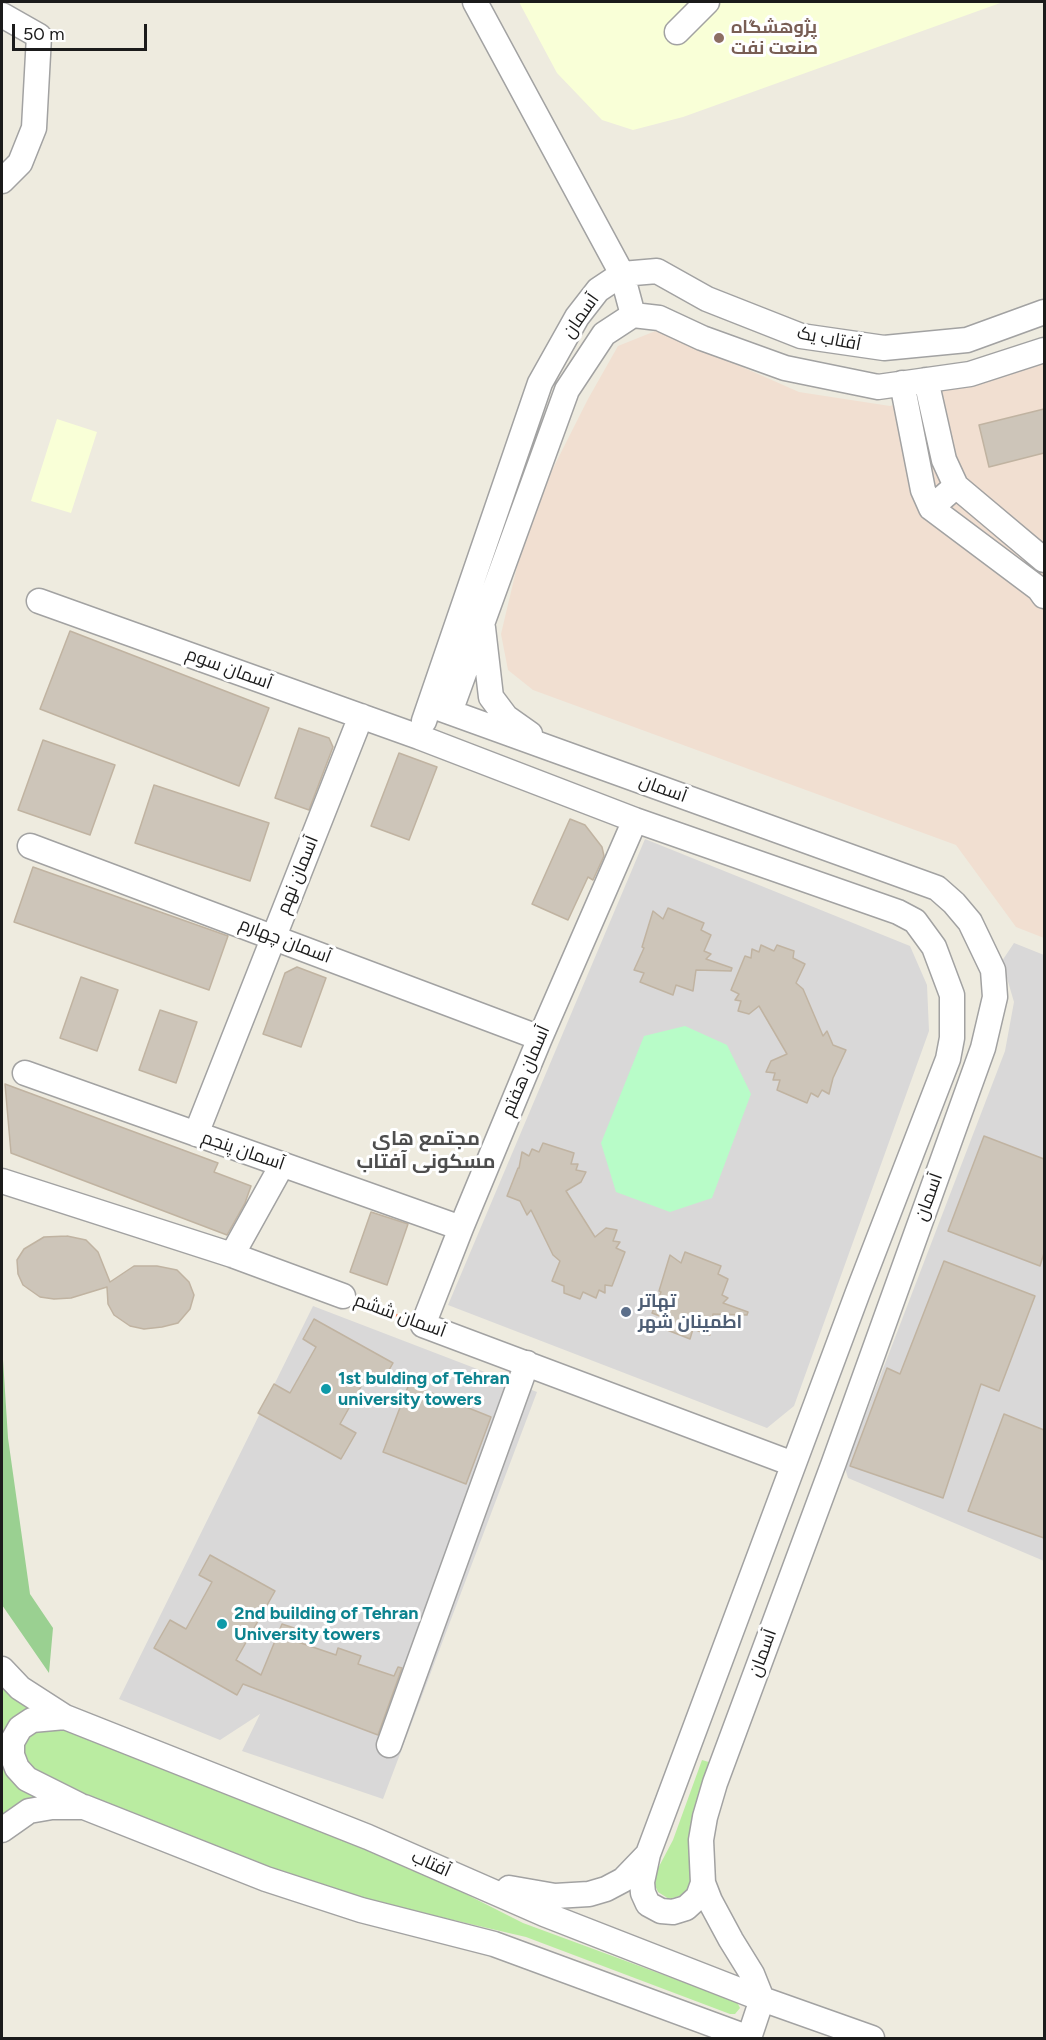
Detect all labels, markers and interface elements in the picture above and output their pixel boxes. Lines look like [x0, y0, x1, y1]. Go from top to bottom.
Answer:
scale bar [15, 12, 150, 50]
place label: پژوهشگاه صنعت نفت [731, 17, 818, 60]
text: 50 m [23, 23, 65, 45]
marker: پژوهشگاه صنعت نفت [712, 31, 726, 45]
street label: آسمان [558, 290, 604, 342]
street label: آفتاب یک [795, 322, 863, 356]
street label: آسمان سوم [183, 643, 275, 695]
street label: آسمان [636, 770, 690, 808]
street label: آسمان نهم [273, 833, 323, 917]
street label: آسمان چهارم [236, 914, 334, 968]
street label: آسمان هفتم [497, 1022, 555, 1120]
street label: آسمان پنجم [199, 1127, 287, 1175]
district label: مجتمع های مسکونی آفتاب [357, 1127, 495, 1174]
street label: آسمان [910, 1170, 948, 1224]
street label: آسمان ششم [351, 1289, 449, 1343]
place label: تهاتر اطمینان شهر [638, 1291, 742, 1334]
marker: تهاتر اطمینان شهر [619, 1305, 633, 1319]
place label: 1st bulding of Tehran university towers [338, 1368, 510, 1410]
marker: 1st bulding of Tehran university towers [319, 1382, 333, 1396]
place label: 2nd building of Tehran University towers [234, 1603, 418, 1646]
marker: 2nd building of Tehran University towers [215, 1617, 229, 1631]
street label: آسمان [744, 1626, 782, 1680]
street label: آفتاب [408, 1846, 454, 1882]

